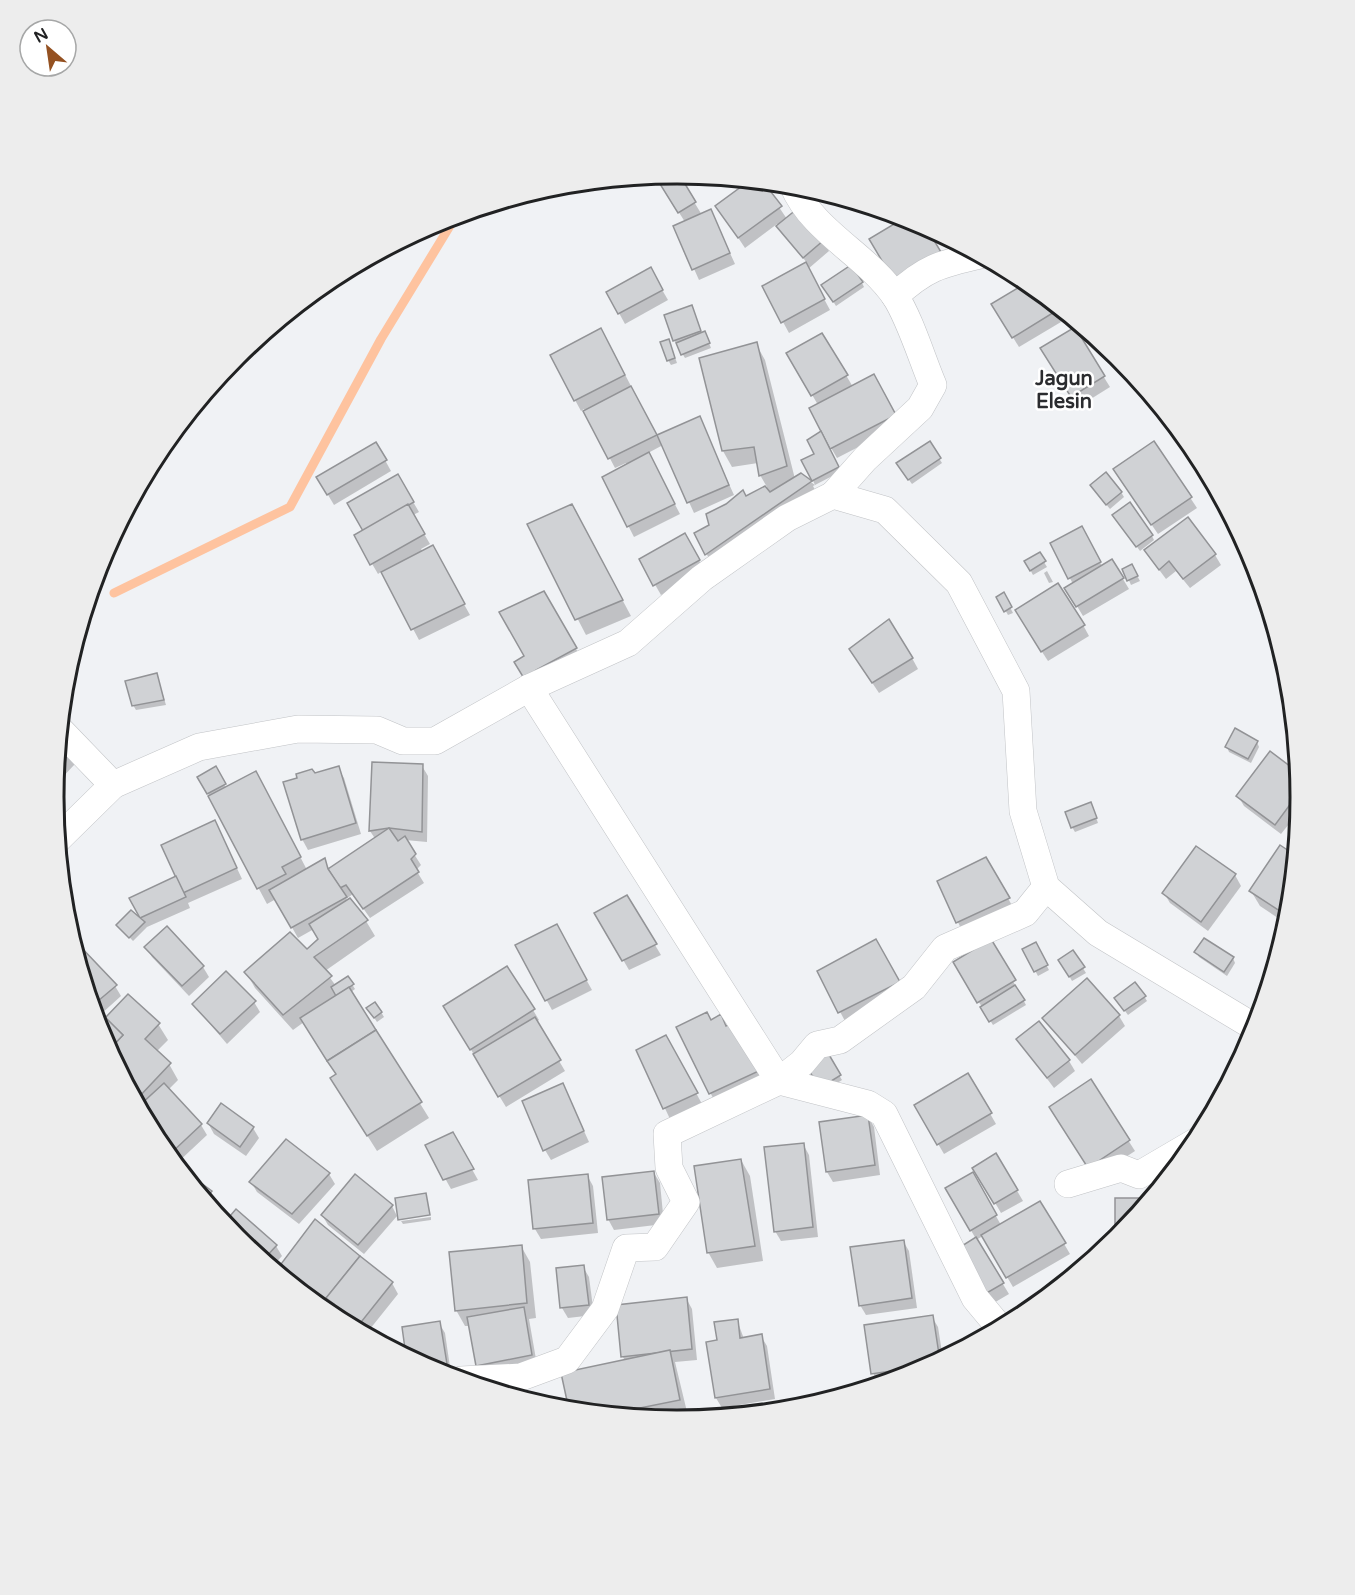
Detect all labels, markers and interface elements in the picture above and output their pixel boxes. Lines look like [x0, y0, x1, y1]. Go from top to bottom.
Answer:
north arrow [18, 18, 78, 78]
text: N [31, 24, 52, 48]
district label: Jagun Elesin [1034, 367, 1093, 414]

